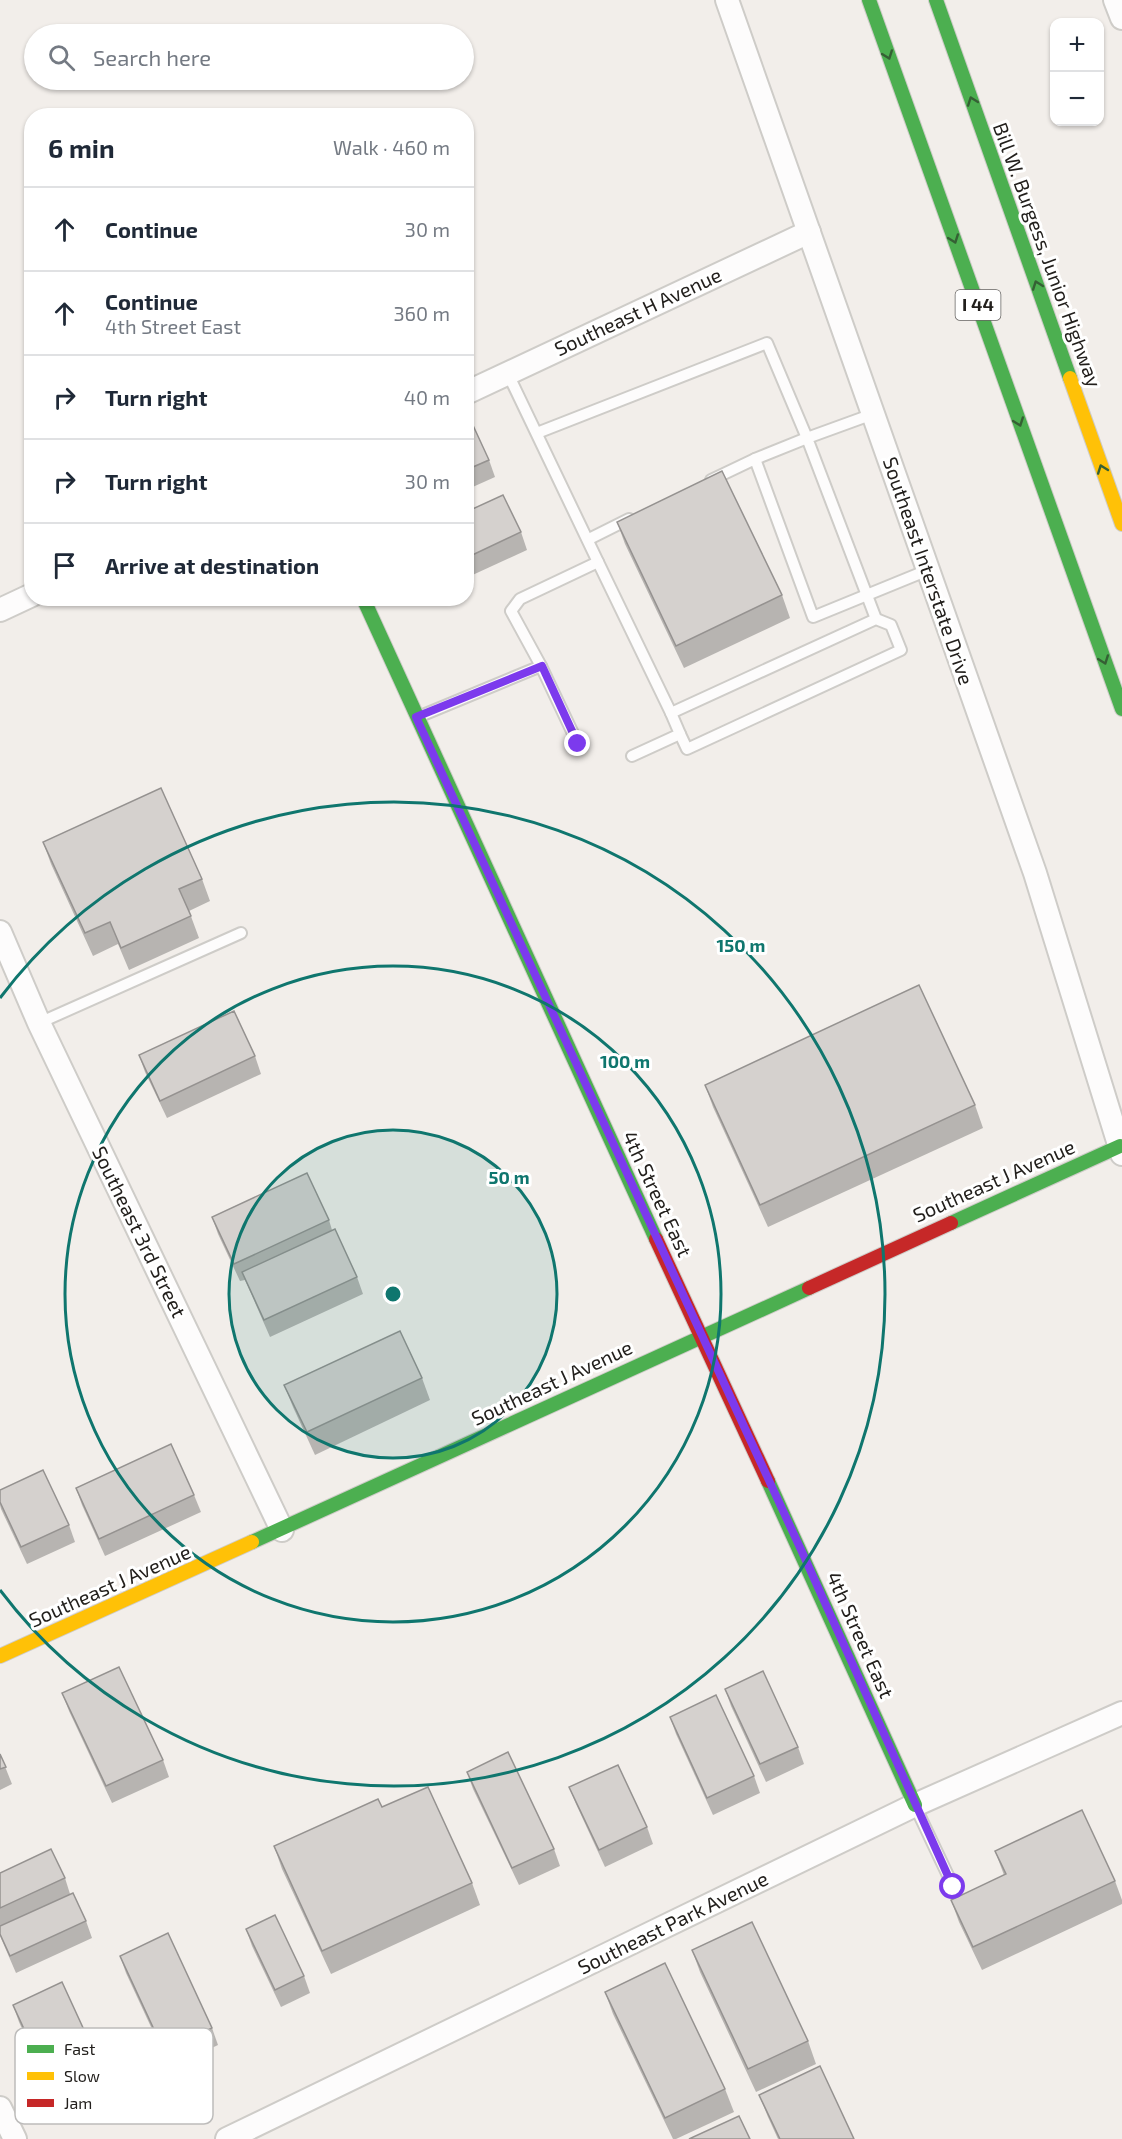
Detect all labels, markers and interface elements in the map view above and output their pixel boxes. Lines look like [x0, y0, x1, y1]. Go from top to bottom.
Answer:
map controls [1050, 18, 1104, 126]
button: + [1050, 18, 1104, 72]
search box [24, 24, 474, 90]
icon: search [45, 41, 78, 74]
text: Search here [93, 44, 211, 70]
one-way arrow [881, 49, 894, 60]
button: − [1050, 72, 1104, 126]
one-way arrow [966, 96, 979, 107]
street label: Bill W. Burgess, Junior Highway [989, 119, 1107, 391]
text: 6 min [48, 132, 115, 163]
text: Walk · 460 m [333, 135, 450, 159]
icon: ahead [48, 213, 81, 246]
text: Continue [105, 216, 198, 242]
text: 30 m [405, 217, 450, 241]
one-way arrow [946, 233, 959, 244]
street label: Southeast H Avenue [550, 262, 725, 360]
one-way arrow [1032, 280, 1045, 291]
text: Continue [105, 288, 198, 314]
road number: I 44 [956, 290, 1000, 320]
icon: ahead [48, 297, 81, 330]
text: 360 m [393, 301, 450, 325]
text: 4th Street East [105, 314, 241, 338]
icon: right [48, 381, 81, 414]
text: Turn right [105, 384, 207, 410]
text: 40 m [404, 385, 450, 409]
one-way arrow [1012, 417, 1025, 427]
street label: Southeast Interstate Drive [879, 454, 979, 688]
one-way arrow [1097, 464, 1110, 474]
icon: right [48, 465, 81, 498]
text: Turn right [105, 468, 207, 494]
text: 30 m [405, 469, 450, 493]
icon: arrive [48, 549, 81, 582]
text: Arrive at destination [105, 552, 319, 578]
one-way arrow [1097, 654, 1110, 665]
route end [564, 730, 590, 756]
text: 150 m [717, 934, 765, 956]
text: 100 m [600, 1050, 650, 1072]
street label: 4th Street East [618, 1127, 698, 1261]
street label: Southeast J Avenue [909, 1134, 1078, 1227]
street label: Southeast 3rd Street [88, 1142, 192, 1321]
text: 50 m [488, 1166, 530, 1188]
centre of rings [383, 1284, 403, 1304]
street label: Southeast J Avenue [467, 1334, 636, 1430]
street label: Southeast J Avenue [25, 1539, 194, 1632]
street label: 4th Street East [822, 1568, 900, 1702]
street label: Southeast Park Avenue [573, 1866, 772, 1979]
route start [939, 1873, 965, 1899]
legend [15, 2028, 213, 2124]
text: Fast [64, 2039, 95, 2058]
text: Slow [64, 2066, 100, 2085]
text: Jam [64, 2093, 92, 2112]

